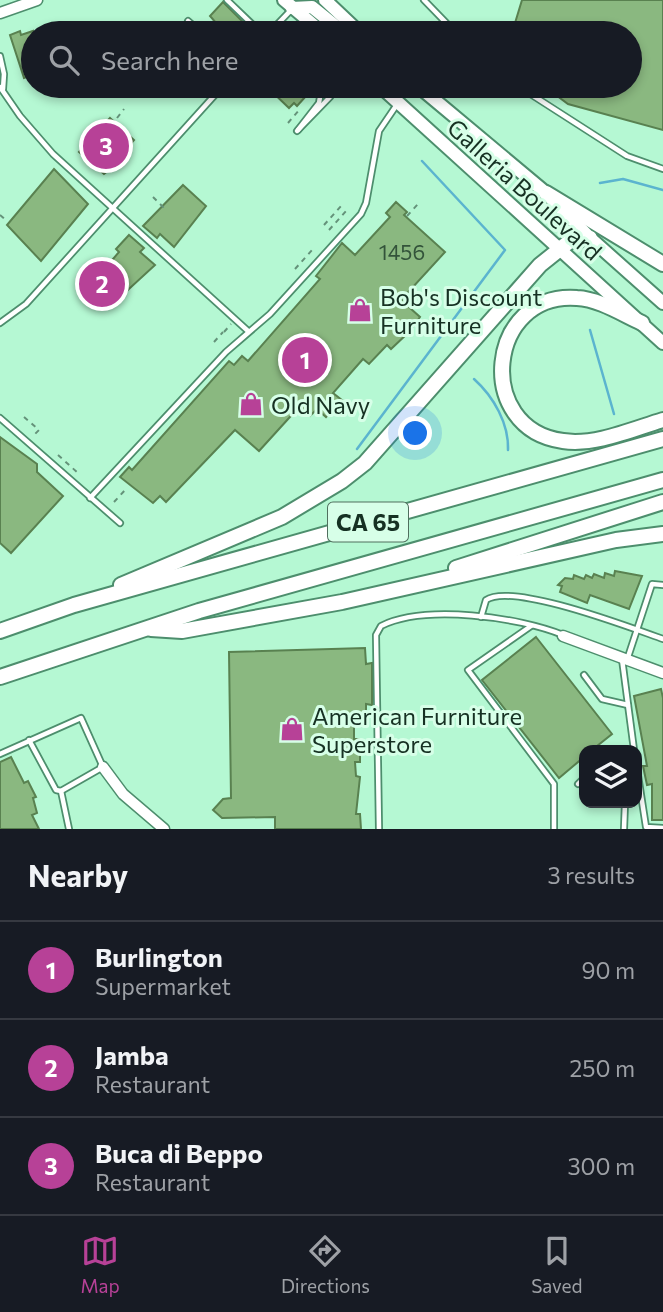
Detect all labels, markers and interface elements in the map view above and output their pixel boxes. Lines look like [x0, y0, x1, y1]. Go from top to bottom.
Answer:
search box [21, 21, 642, 98]
icon: search [45, 41, 83, 79]
text: Search here [101, 44, 239, 75]
street label: Galleria Boulevard [442, 112, 608, 266]
pin: 3 [83, 120, 129, 172]
house number: 1456 [379, 239, 425, 264]
pin: 2 [79, 258, 125, 310]
place label: Bob's Discount Furniture [380, 282, 543, 339]
shop icon: Bob's Discount Furniture [346, 296, 374, 324]
pin: 1 [282, 334, 328, 386]
shop icon: Old Navy [237, 390, 265, 418]
place label: Old Navy [271, 390, 370, 419]
your location [398, 416, 432, 450]
road number: CA 65 [328, 502, 408, 542]
place label: American Furniture Superstore [312, 701, 522, 758]
shop icon: American Furniture Superstore [278, 715, 306, 743]
map controls [579, 745, 642, 808]
button: layers [579, 745, 642, 808]
text: Nearby [28, 856, 128, 893]
text: 3 results [548, 861, 635, 889]
text: Burlington [95, 941, 223, 972]
text: 1 [46, 956, 56, 984]
text: 90 m [582, 956, 635, 984]
text: Supermarket [95, 972, 231, 1000]
text: Jamba [95, 1039, 169, 1070]
text: 2 [44, 1054, 58, 1082]
text: 250 m [570, 1054, 635, 1082]
text: Restaurant [95, 1070, 210, 1098]
text: Buca di Beppo [95, 1137, 263, 1168]
text: 3 [44, 1152, 58, 1180]
text: 300 m [567, 1152, 635, 1180]
text: Restaurant [95, 1168, 210, 1196]
tab: Map [81, 1232, 120, 1297]
tab: Directions [281, 1232, 370, 1297]
tab: Saved [531, 1232, 582, 1297]

